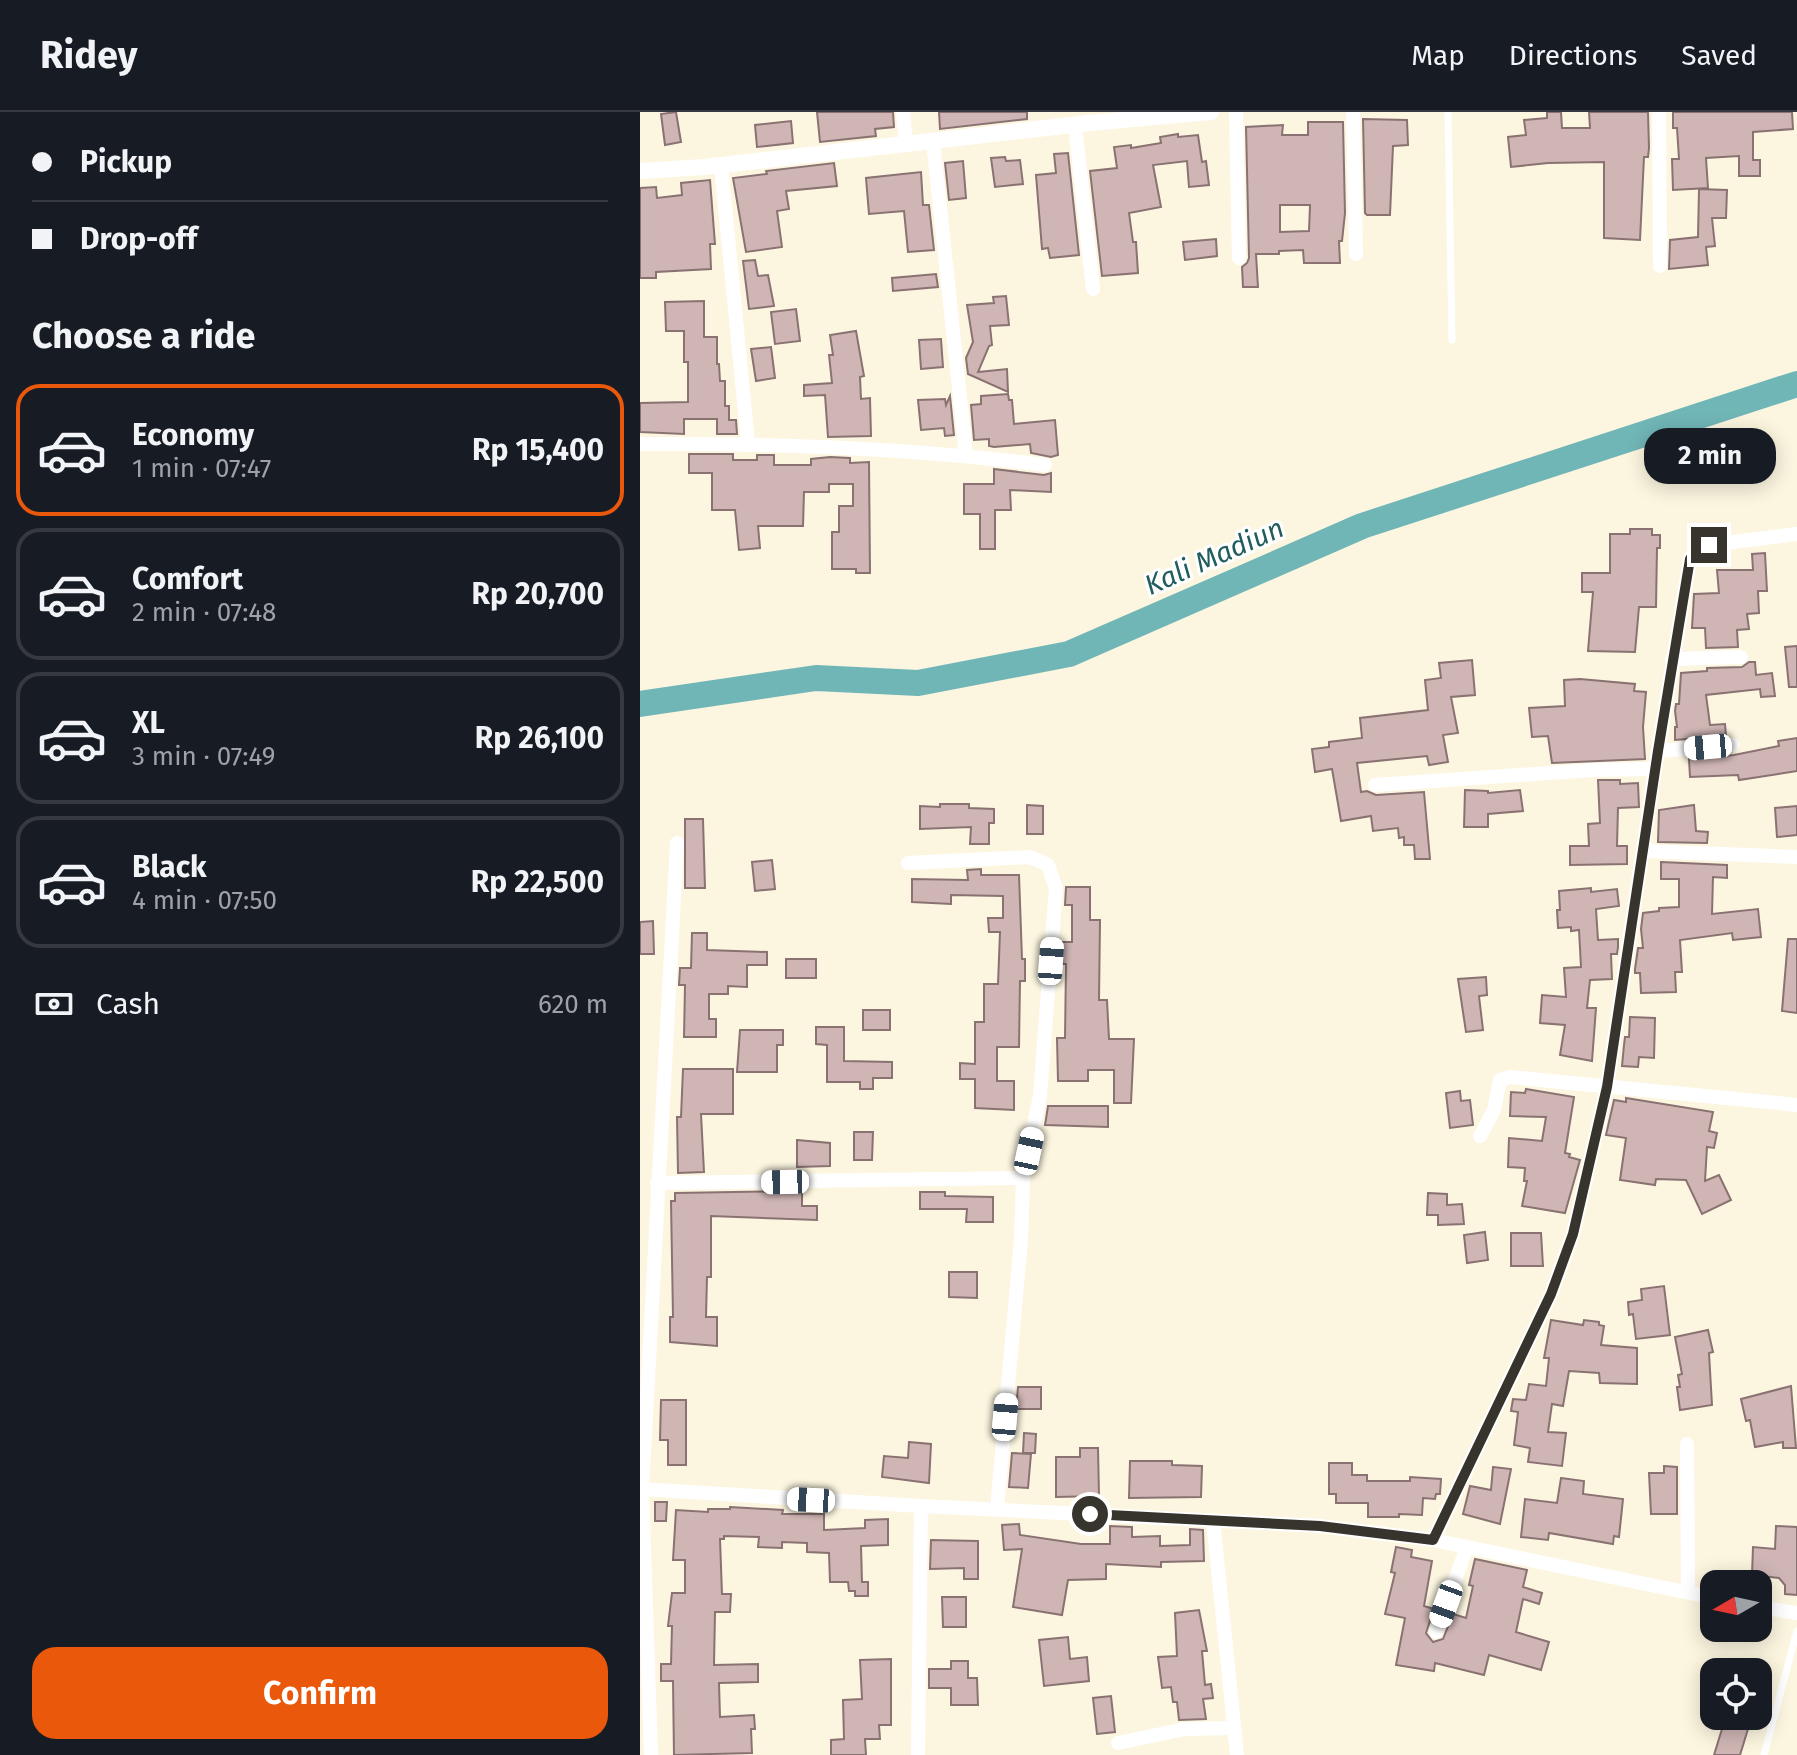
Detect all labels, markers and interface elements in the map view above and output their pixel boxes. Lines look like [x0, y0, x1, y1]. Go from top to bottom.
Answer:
text: Ridey [40, 32, 137, 78]
text: Map [1411, 39, 1465, 72]
text: Directions [1509, 39, 1637, 72]
text: Saved [1681, 39, 1757, 72]
text: Pickup [80, 144, 172, 180]
text: Drop-off [80, 221, 197, 257]
text: Choose a ride [32, 314, 255, 358]
icon: car [36, 414, 108, 486]
text: Economy [132, 417, 254, 453]
callout: 2 min [1643, 429, 1775, 485]
text: Rp 15,400 [472, 432, 604, 468]
text: 2 min [1678, 440, 1742, 471]
text: 1 min · 07:47 [132, 453, 271, 484]
water label: Kali Madiun [1139, 511, 1289, 602]
route end [1691, 527, 1727, 563]
icon: car [36, 558, 108, 630]
text: Comfort [132, 561, 243, 597]
text: Rp 20,700 [471, 576, 604, 612]
text: 2 min · 07:48 [132, 597, 276, 628]
icon: car [36, 702, 108, 774]
text: XL [132, 705, 165, 741]
text: Rp 26,100 [475, 720, 604, 756]
car [1683, 733, 1733, 761]
text: 3 min · 07:49 [132, 741, 275, 772]
icon: car [36, 846, 108, 918]
text: Black [132, 849, 207, 885]
text: Rp 22,500 [471, 864, 604, 900]
text: 4 min · 07:50 [132, 885, 277, 916]
car [1037, 936, 1065, 986]
icon: cash [32, 982, 76, 1026]
text: Cash [96, 986, 160, 1022]
text: 620 m [538, 989, 608, 1020]
car [1012, 1125, 1046, 1177]
car [761, 1170, 809, 1194]
car [991, 1392, 1019, 1442]
car [786, 1487, 836, 1513]
route start [1072, 1496, 1108, 1532]
north arrow [1700, 1570, 1772, 1642]
map controls [1700, 1570, 1772, 1730]
car [1427, 1577, 1465, 1631]
button: Confirm [32, 1647, 608, 1739]
button: locate [1700, 1658, 1772, 1730]

